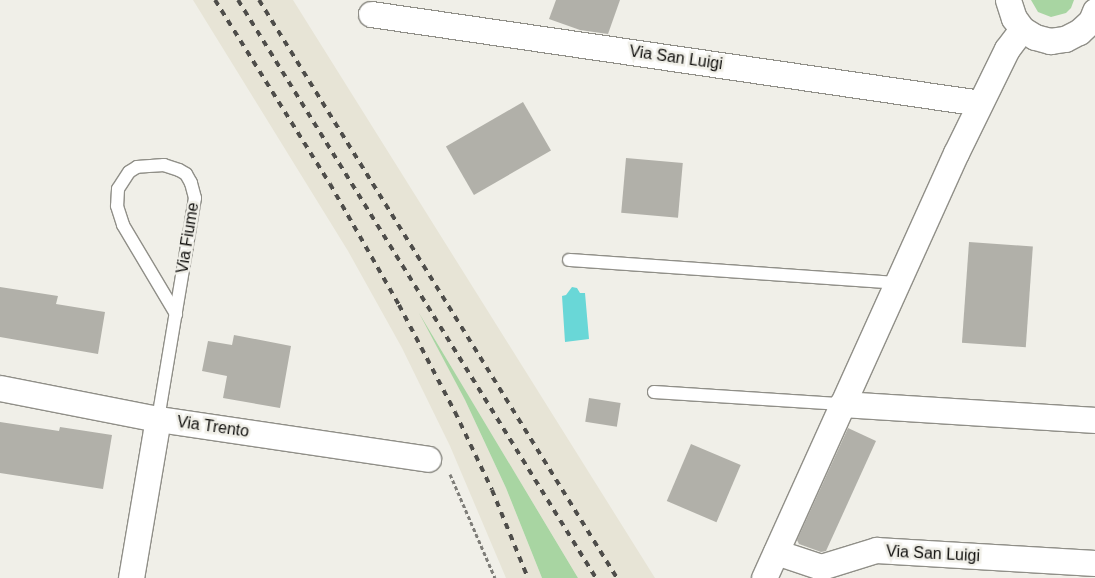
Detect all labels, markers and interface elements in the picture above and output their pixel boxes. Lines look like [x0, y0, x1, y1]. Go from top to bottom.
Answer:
street label: Via San Luigi [628, 42, 724, 74]
street label: Via Fiume [173, 201, 203, 275]
street label: Via Trento [176, 412, 250, 442]
street label: Via San Luigi [886, 542, 980, 566]

